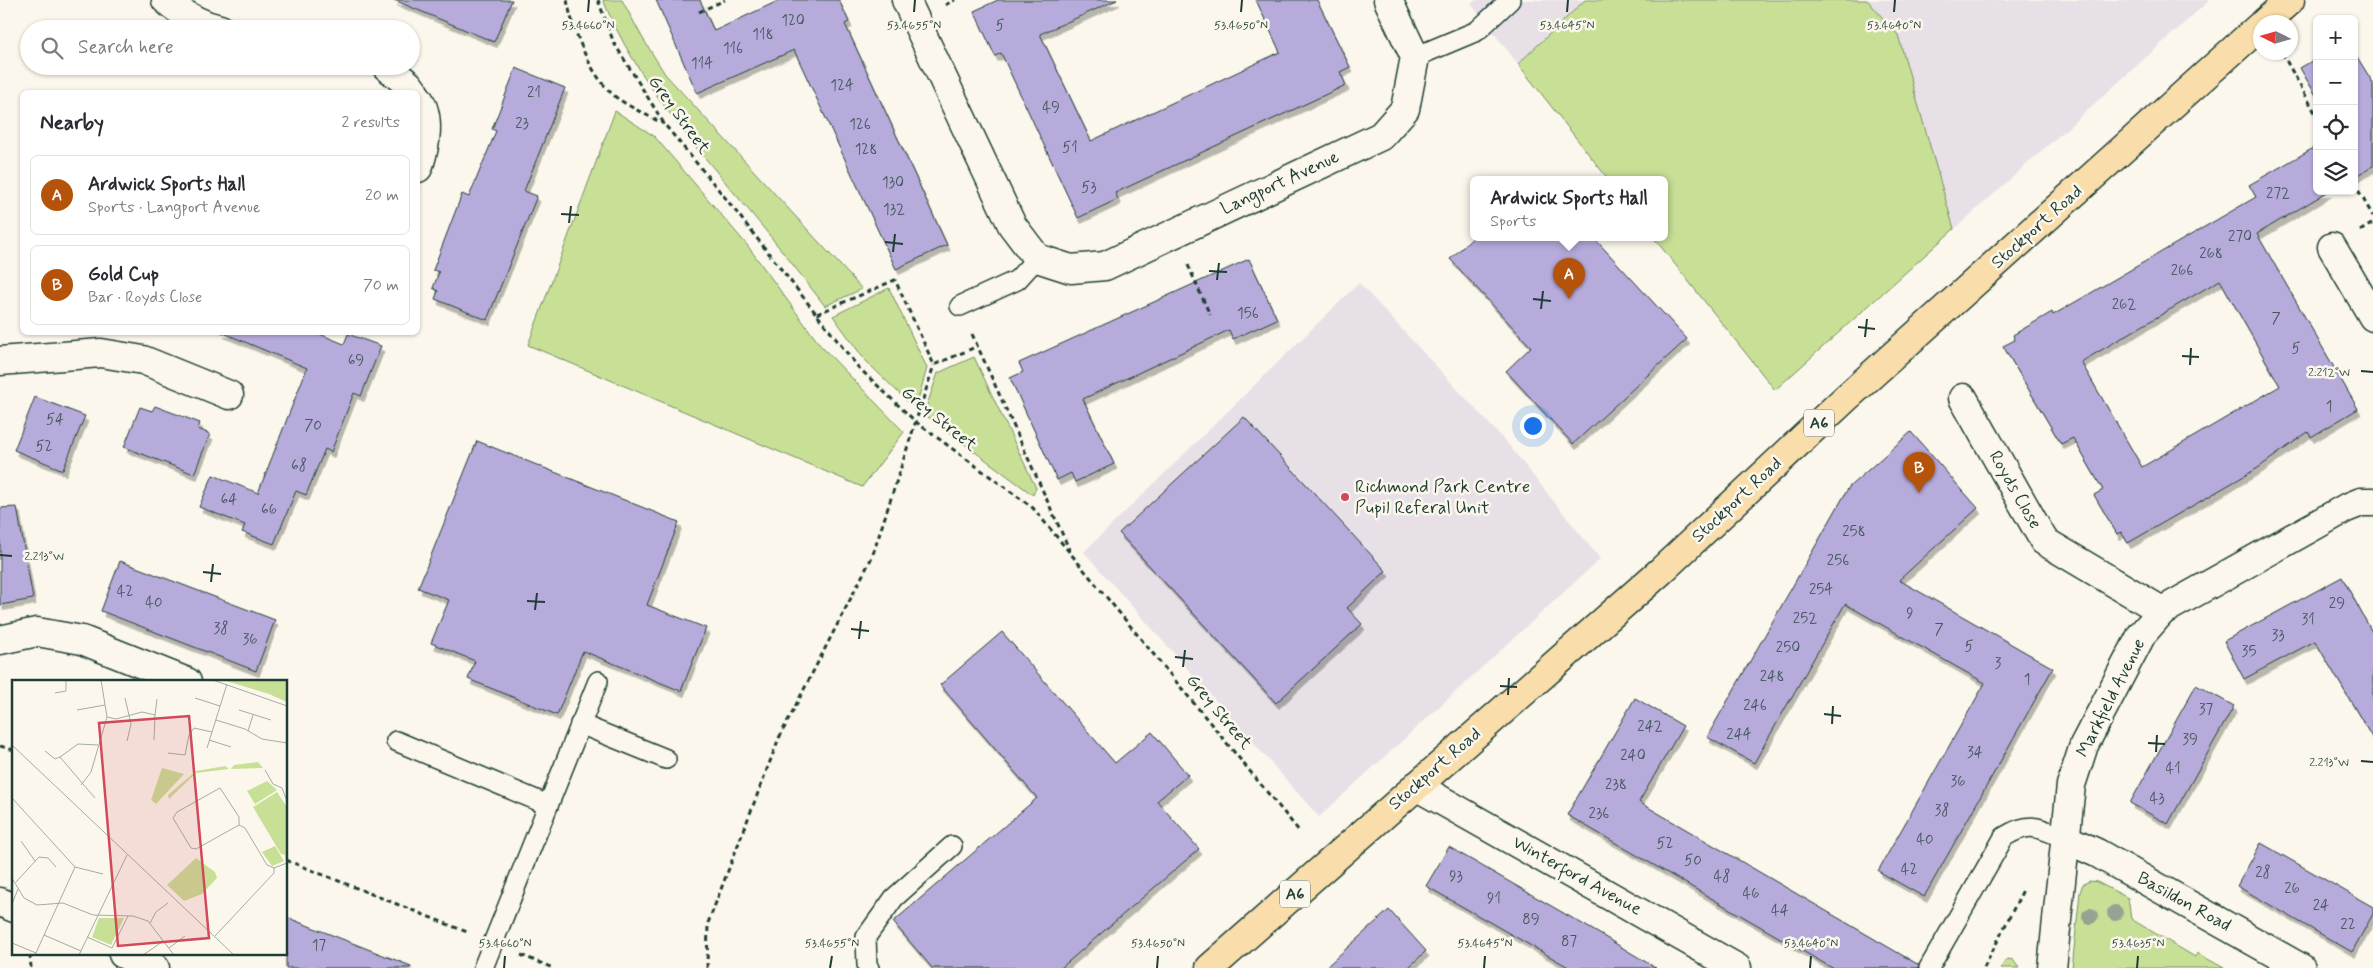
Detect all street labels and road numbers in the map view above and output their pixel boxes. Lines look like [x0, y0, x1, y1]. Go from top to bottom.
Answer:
street label: Grey Street [642, 71, 716, 160]
street label: Langport Avenue [1217, 145, 1344, 222]
street label: Stockport Road [1986, 180, 2088, 274]
street label: Grey Street [896, 381, 983, 457]
road number: A6 [1804, 409, 1834, 436]
street label: Royds Close [1983, 447, 2047, 533]
street label: Stockport Road [1687, 452, 1787, 548]
street label: Markfield Avenue [2071, 635, 2151, 761]
street label: Grey Street [1180, 669, 1258, 755]
street label: Stockport Road [1384, 722, 1486, 816]
street label: Winterford Avenue [1507, 831, 1646, 923]
street label: Basildon Road [2133, 866, 2235, 938]
road number: A6 [1280, 881, 1310, 908]

